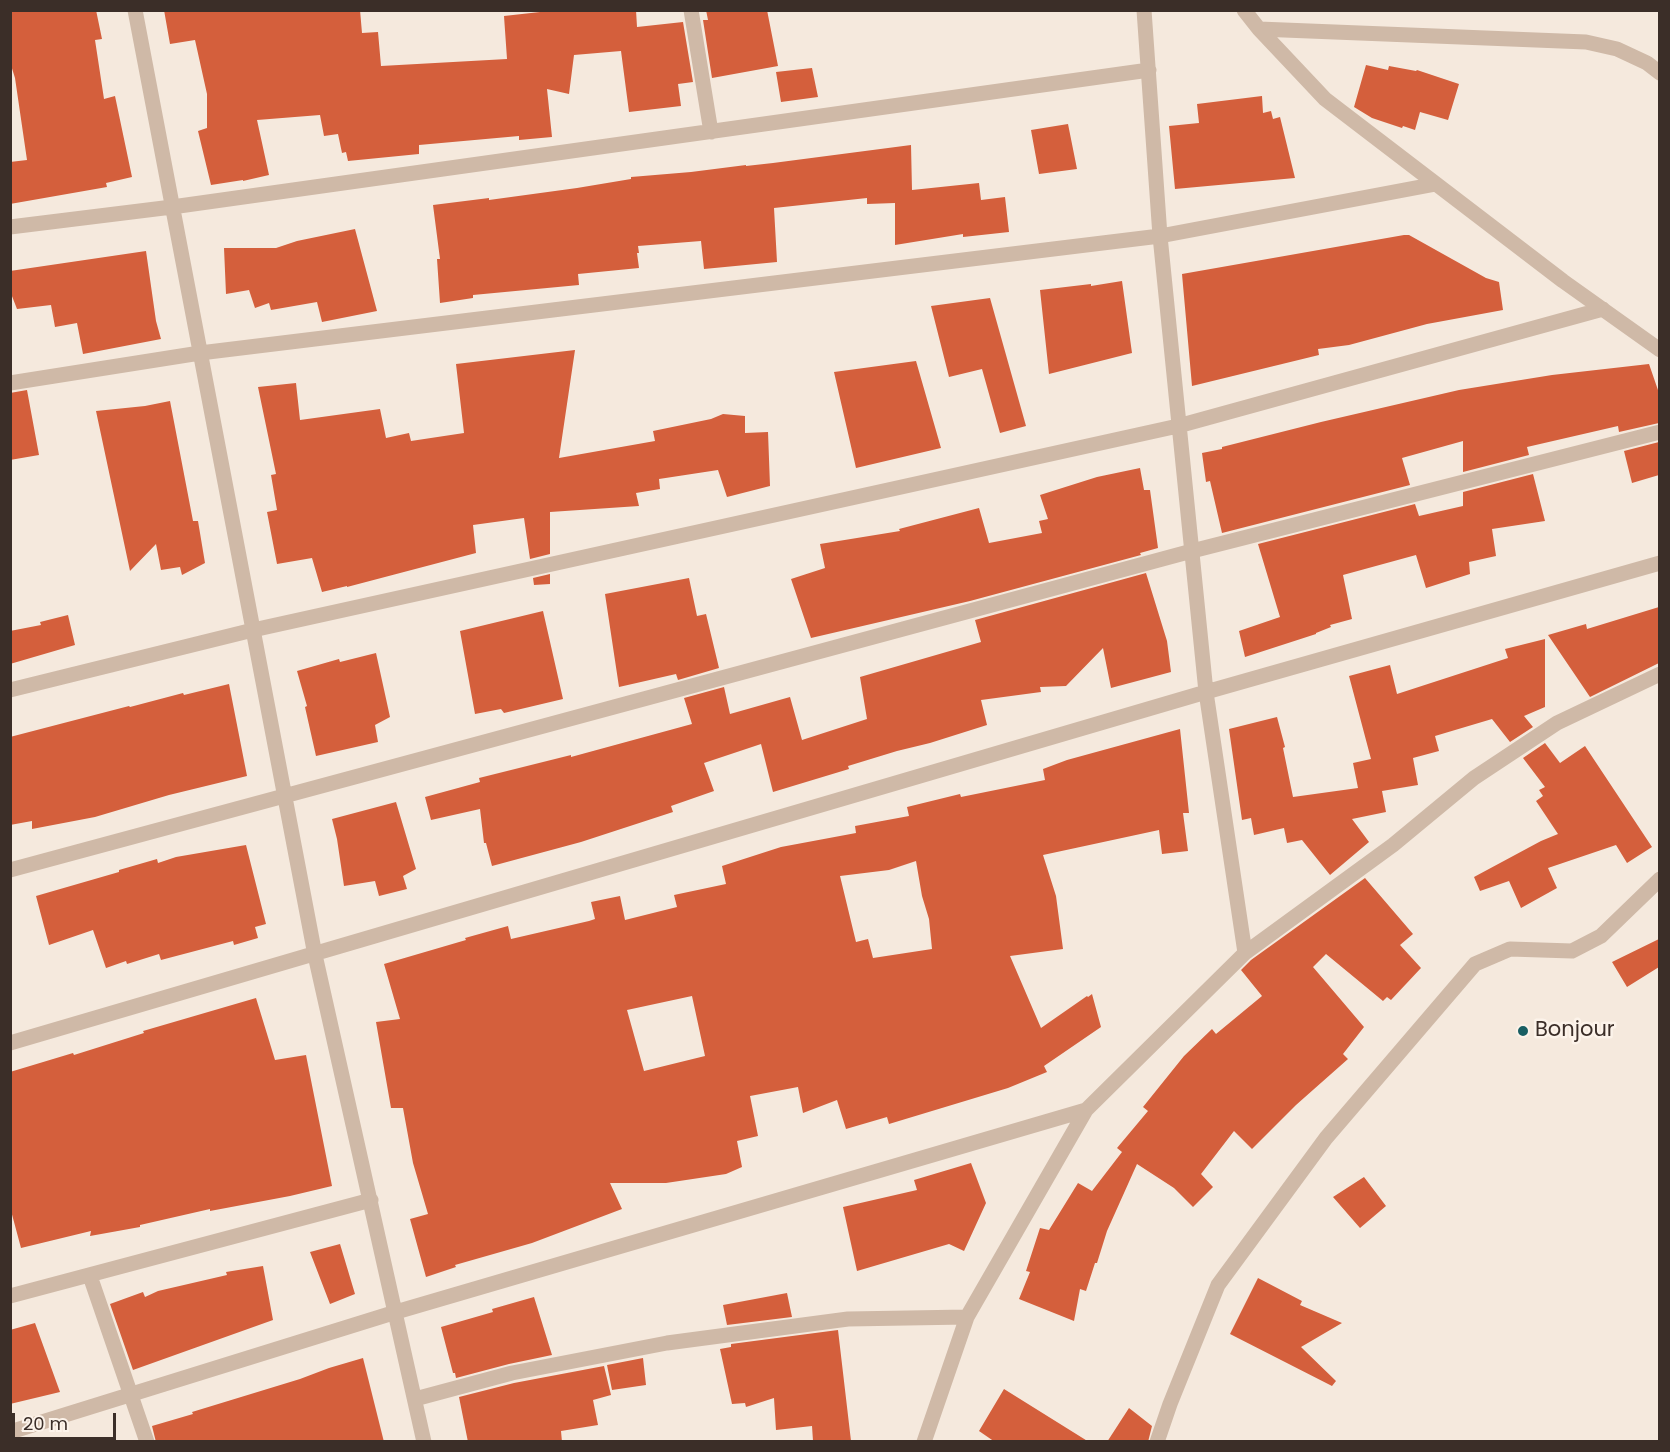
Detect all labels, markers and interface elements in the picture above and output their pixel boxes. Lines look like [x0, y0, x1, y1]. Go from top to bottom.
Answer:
place label: Bonjour [1535, 1018, 1615, 1044]
marker: Bonjour [1516, 1024, 1530, 1038]
scale bar [15, 1401, 118, 1439]
text: 20 m [23, 1411, 68, 1436]

